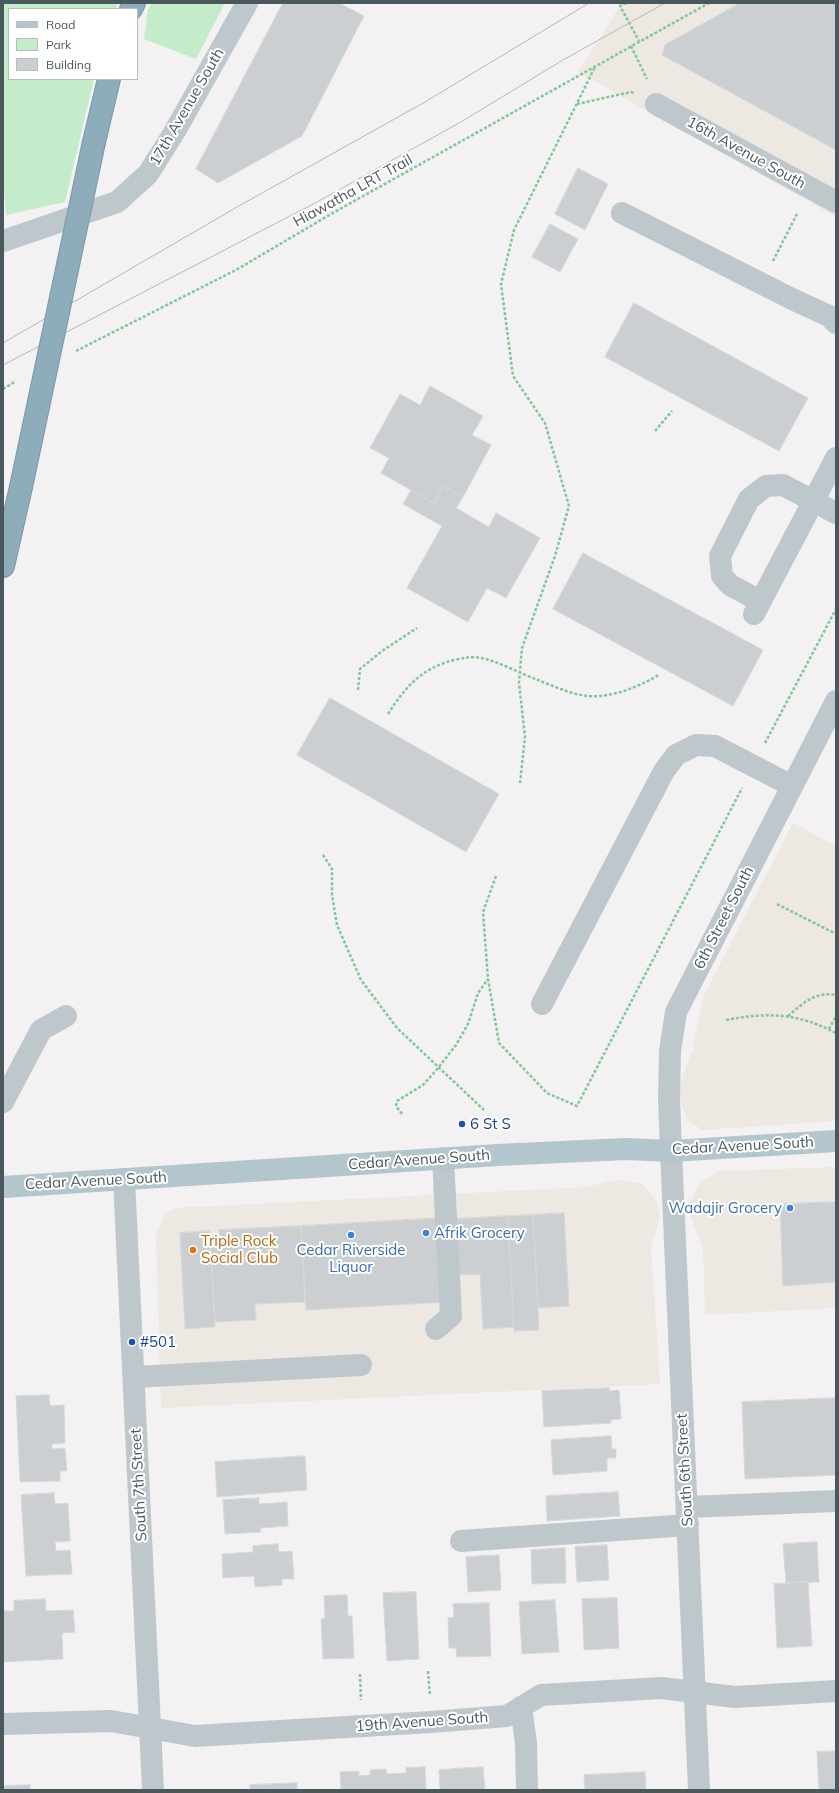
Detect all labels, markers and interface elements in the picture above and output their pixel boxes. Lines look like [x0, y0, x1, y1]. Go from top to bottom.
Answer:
legend [8, 8, 138, 80]
text: Road [46, 17, 75, 32]
text: Park [46, 37, 71, 52]
street label: 17th Avenue South [146, 45, 228, 169]
text: Building [46, 57, 91, 72]
street label: 16th Avenue South [684, 113, 808, 193]
street label: Hiawatha LRT Trail [290, 151, 416, 231]
street label: 6th Street South [690, 864, 758, 972]
place label: 6 St S [470, 1115, 511, 1133]
marker: 6 St S [457, 1119, 467, 1129]
street label: Cedar Avenue South [672, 1133, 814, 1159]
street label: Cedar Avenue South [348, 1146, 490, 1174]
street label: Cedar Avenue South [25, 1168, 167, 1194]
place label: Wadajir Grocery [669, 1199, 782, 1217]
marker: Wadajir Grocery [785, 1203, 795, 1213]
place label: Afrik Grocery [434, 1224, 525, 1242]
marker: Afrik Grocery [421, 1228, 431, 1238]
marker: Cedar Riverside Liquor [346, 1230, 356, 1240]
place label: Triple Rock Social Club [201, 1232, 278, 1267]
place label: Cedar Riverside Liquor [297, 1241, 405, 1276]
marker: Triple Rock Social Club [188, 1245, 198, 1255]
place label: #501 [140, 1333, 176, 1351]
marker: #501 [127, 1337, 137, 1347]
street label: South 6th Street [673, 1413, 697, 1527]
street label: South 7th Street [127, 1428, 151, 1542]
street label: 19th Avenue South [355, 1708, 489, 1736]

